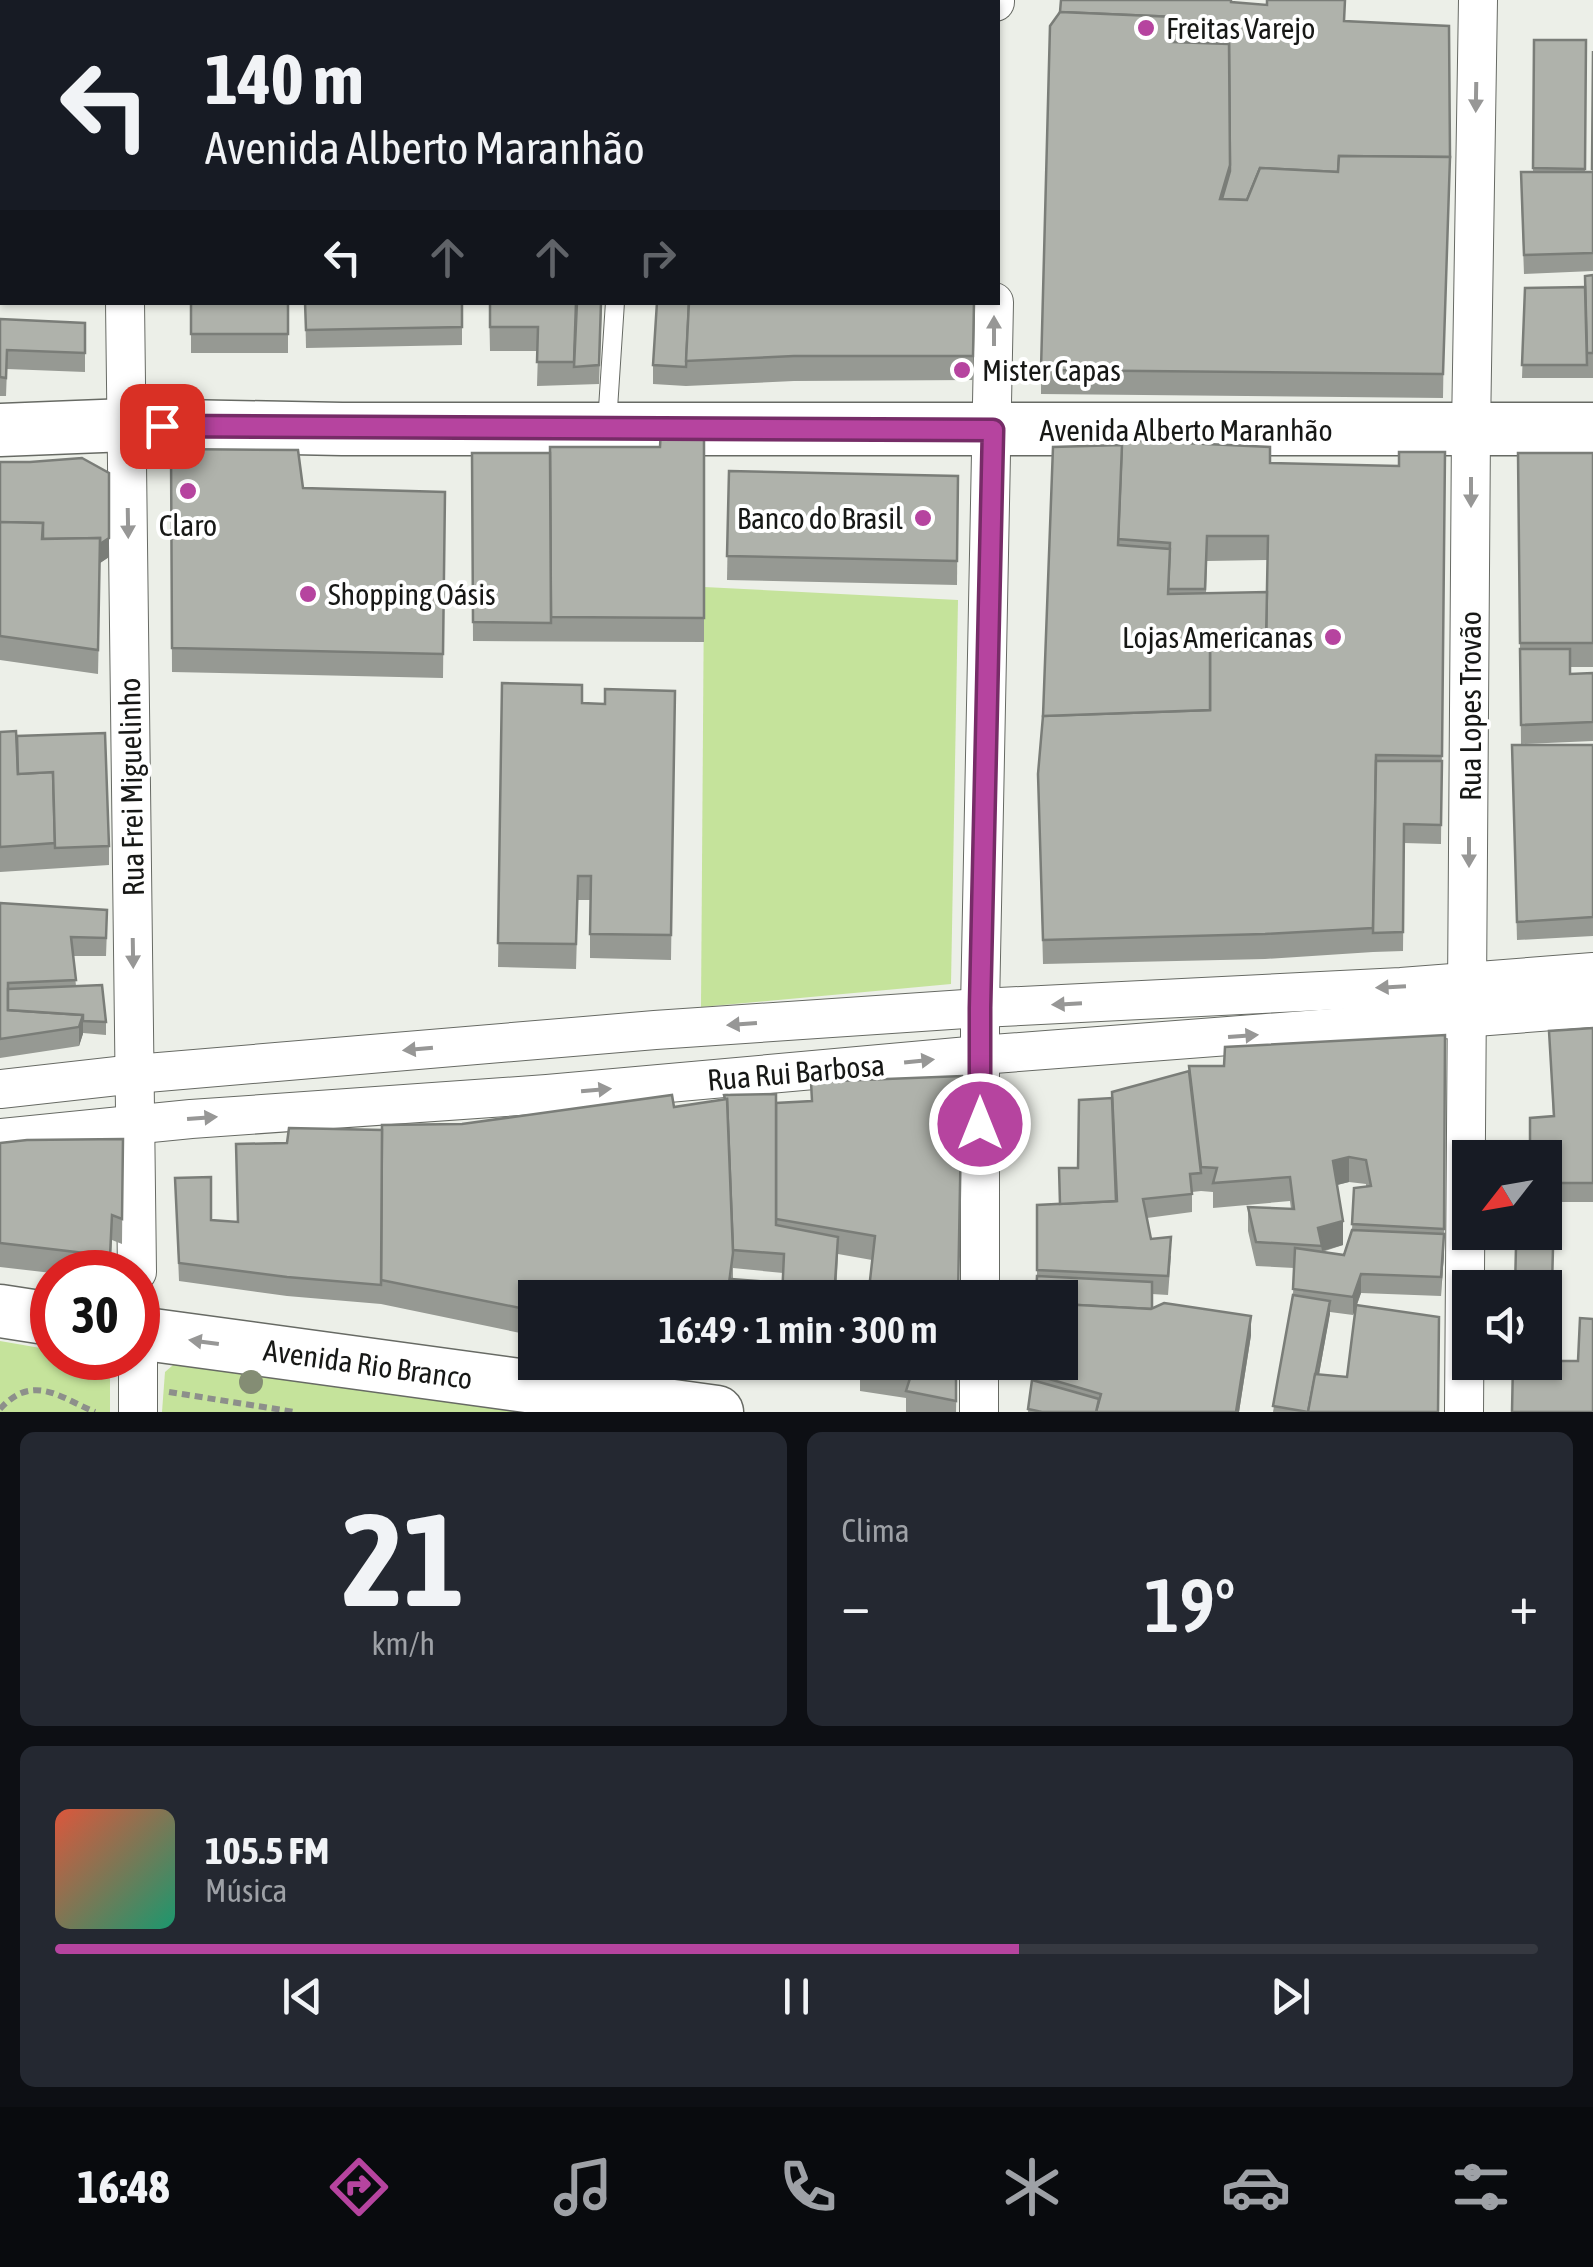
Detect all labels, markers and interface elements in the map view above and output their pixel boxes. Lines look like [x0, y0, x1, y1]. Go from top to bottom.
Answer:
place label: Freitas Varejo [1166, 11, 1315, 45]
marker: Freitas Varejo [1135, 17, 1157, 39]
text: 140 m [205, 39, 364, 119]
icon: left [40, 40, 170, 170]
one-way arrow [1468, 82, 1484, 114]
text: Avenida Alberto Maranhão [205, 122, 645, 174]
icon: left [315, 230, 370, 285]
icon: ahead [420, 230, 475, 285]
icon: ahead [525, 230, 580, 285]
icon: right [630, 230, 685, 285]
one-way arrow [986, 315, 1002, 347]
place label: Mister Capas [982, 353, 1121, 387]
marker: Mister Capas [951, 359, 973, 381]
pin [120, 384, 205, 469]
icon: arrive [135, 399, 190, 454]
street label: Avenida Alberto Maranhão [1039, 413, 1333, 447]
one-way arrow [1463, 477, 1479, 509]
marker: Claro [177, 480, 199, 502]
place label: Banco do Brasil [737, 501, 903, 535]
one-way arrow [120, 507, 136, 539]
marker: Banco do Brasil [912, 507, 934, 529]
place label: Claro [159, 508, 217, 542]
place label: Shopping Oásis [328, 577, 496, 611]
marker: Shopping Oásis [297, 583, 319, 605]
street label: Rua Lopes Trovão [1453, 611, 1487, 801]
place label: Lojas Americanas [1122, 620, 1313, 654]
marker: Lojas Americanas [1322, 626, 1344, 648]
street label: Rua Frei Miguelinho [112, 677, 150, 897]
one-way arrow [1461, 837, 1477, 869]
one-way arrow [125, 937, 141, 969]
one-way arrow [1375, 980, 1407, 996]
one-way arrow [1050, 996, 1082, 1012]
one-way arrow [726, 1016, 758, 1032]
one-way arrow [1228, 1027, 1260, 1043]
one-way arrow [402, 1042, 434, 1058]
street label: Rua Rui Barbosa [706, 1047, 886, 1097]
one-way arrow [904, 1053, 936, 1069]
position arrow [928, 1072, 1032, 1176]
one-way arrow [580, 1081, 612, 1097]
one-way arrow [186, 1110, 218, 1126]
north arrow [1452, 1140, 1562, 1250]
map controls [1452, 1140, 1562, 1380]
speed limit sign: 30 [30, 1250, 160, 1380]
button: sound [1452, 1270, 1562, 1380]
text: 16:49 · 1 min · 300 m [658, 1308, 938, 1351]
one-way arrow [187, 1333, 219, 1349]
street label: Avenida Rio Branco [261, 1333, 475, 1395]
text: 21 [342, 1485, 464, 1634]
text: Clima [842, 1512, 910, 1549]
text: 19° [1144, 1562, 1235, 1648]
text: − [842, 1573, 870, 1636]
text: + [1509, 1573, 1538, 1636]
text: km/h [372, 1625, 435, 1662]
text: 105.5 FM [205, 1829, 329, 1872]
text: Música [205, 1872, 287, 1909]
icon: previous [275, 1969, 330, 2024]
icon: pause [769, 1969, 824, 2024]
icon: next [1263, 1969, 1318, 2024]
icon: directions [324, 2152, 394, 2222]
icon: music [548, 2152, 618, 2222]
icon: phone [773, 2152, 843, 2222]
icon: climate [997, 2152, 1067, 2222]
icon: car [1221, 2152, 1291, 2222]
icon: filters [1446, 2152, 1516, 2222]
text: 16:48 [77, 2161, 170, 2213]

